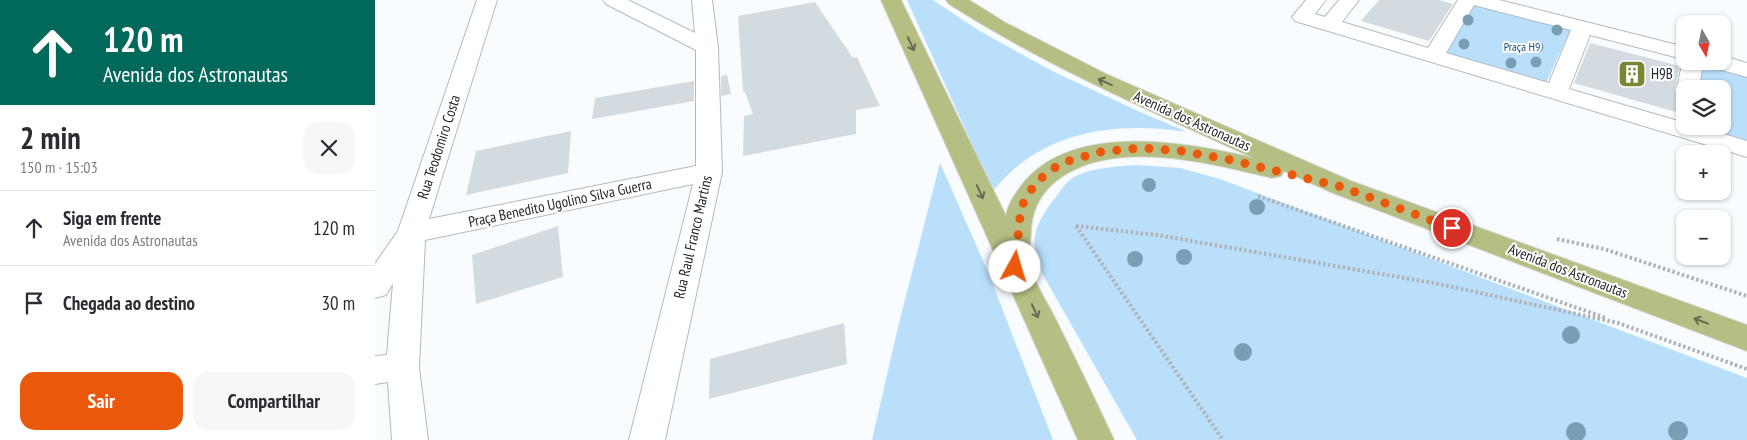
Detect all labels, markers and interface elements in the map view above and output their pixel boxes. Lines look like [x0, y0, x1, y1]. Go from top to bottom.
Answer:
north arrow [1676, 15, 1731, 70]
map controls [1676, 15, 1731, 265]
text: 120 m [103, 16, 184, 62]
icon: ahead [20, 20, 85, 85]
one-way arrow [907, 36, 916, 51]
park label: Praça H9 [1504, 39, 1540, 54]
building icon: H9B [1617, 59, 1647, 89]
text: Avenida dos Astronautas [103, 60, 288, 88]
place label: H9B [1651, 64, 1673, 83]
one-way arrow [1098, 77, 1113, 87]
button: layers [1676, 80, 1731, 135]
street label: Avenida dos Astronautas [1131, 86, 1254, 155]
street label: Rua Teodomiro Costa [413, 93, 464, 201]
text: 2 min [20, 118, 81, 157]
button: close [303, 122, 355, 174]
button: + [1676, 145, 1731, 200]
text: 150 m · 15:03 [20, 157, 98, 177]
street label: Rua Raul Franco Martins [669, 173, 716, 300]
street label: Praça Benedito Ugolino Silva Guerra [467, 174, 653, 231]
one-way arrow [975, 184, 985, 199]
text: Siga em frente [63, 206, 161, 230]
pin [1431, 207, 1473, 249]
button: − [1676, 210, 1731, 265]
icon: ahead [20, 214, 48, 242]
icon: arrive [1438, 214, 1466, 242]
text: 120 m [313, 216, 355, 240]
text: Avenida dos Astronautas [63, 230, 198, 250]
street label: Avenida dos Astronautas [1506, 239, 1630, 302]
position arrow [988, 240, 1040, 292]
icon: arrive [20, 289, 48, 317]
text: Chegada ao destino [63, 291, 195, 315]
text: 30 m [322, 291, 355, 315]
one-way arrow [1031, 303, 1041, 318]
one-way arrow [1694, 316, 1710, 325]
button: Sair [20, 372, 183, 430]
button: Compartilhar [193, 372, 355, 430]

